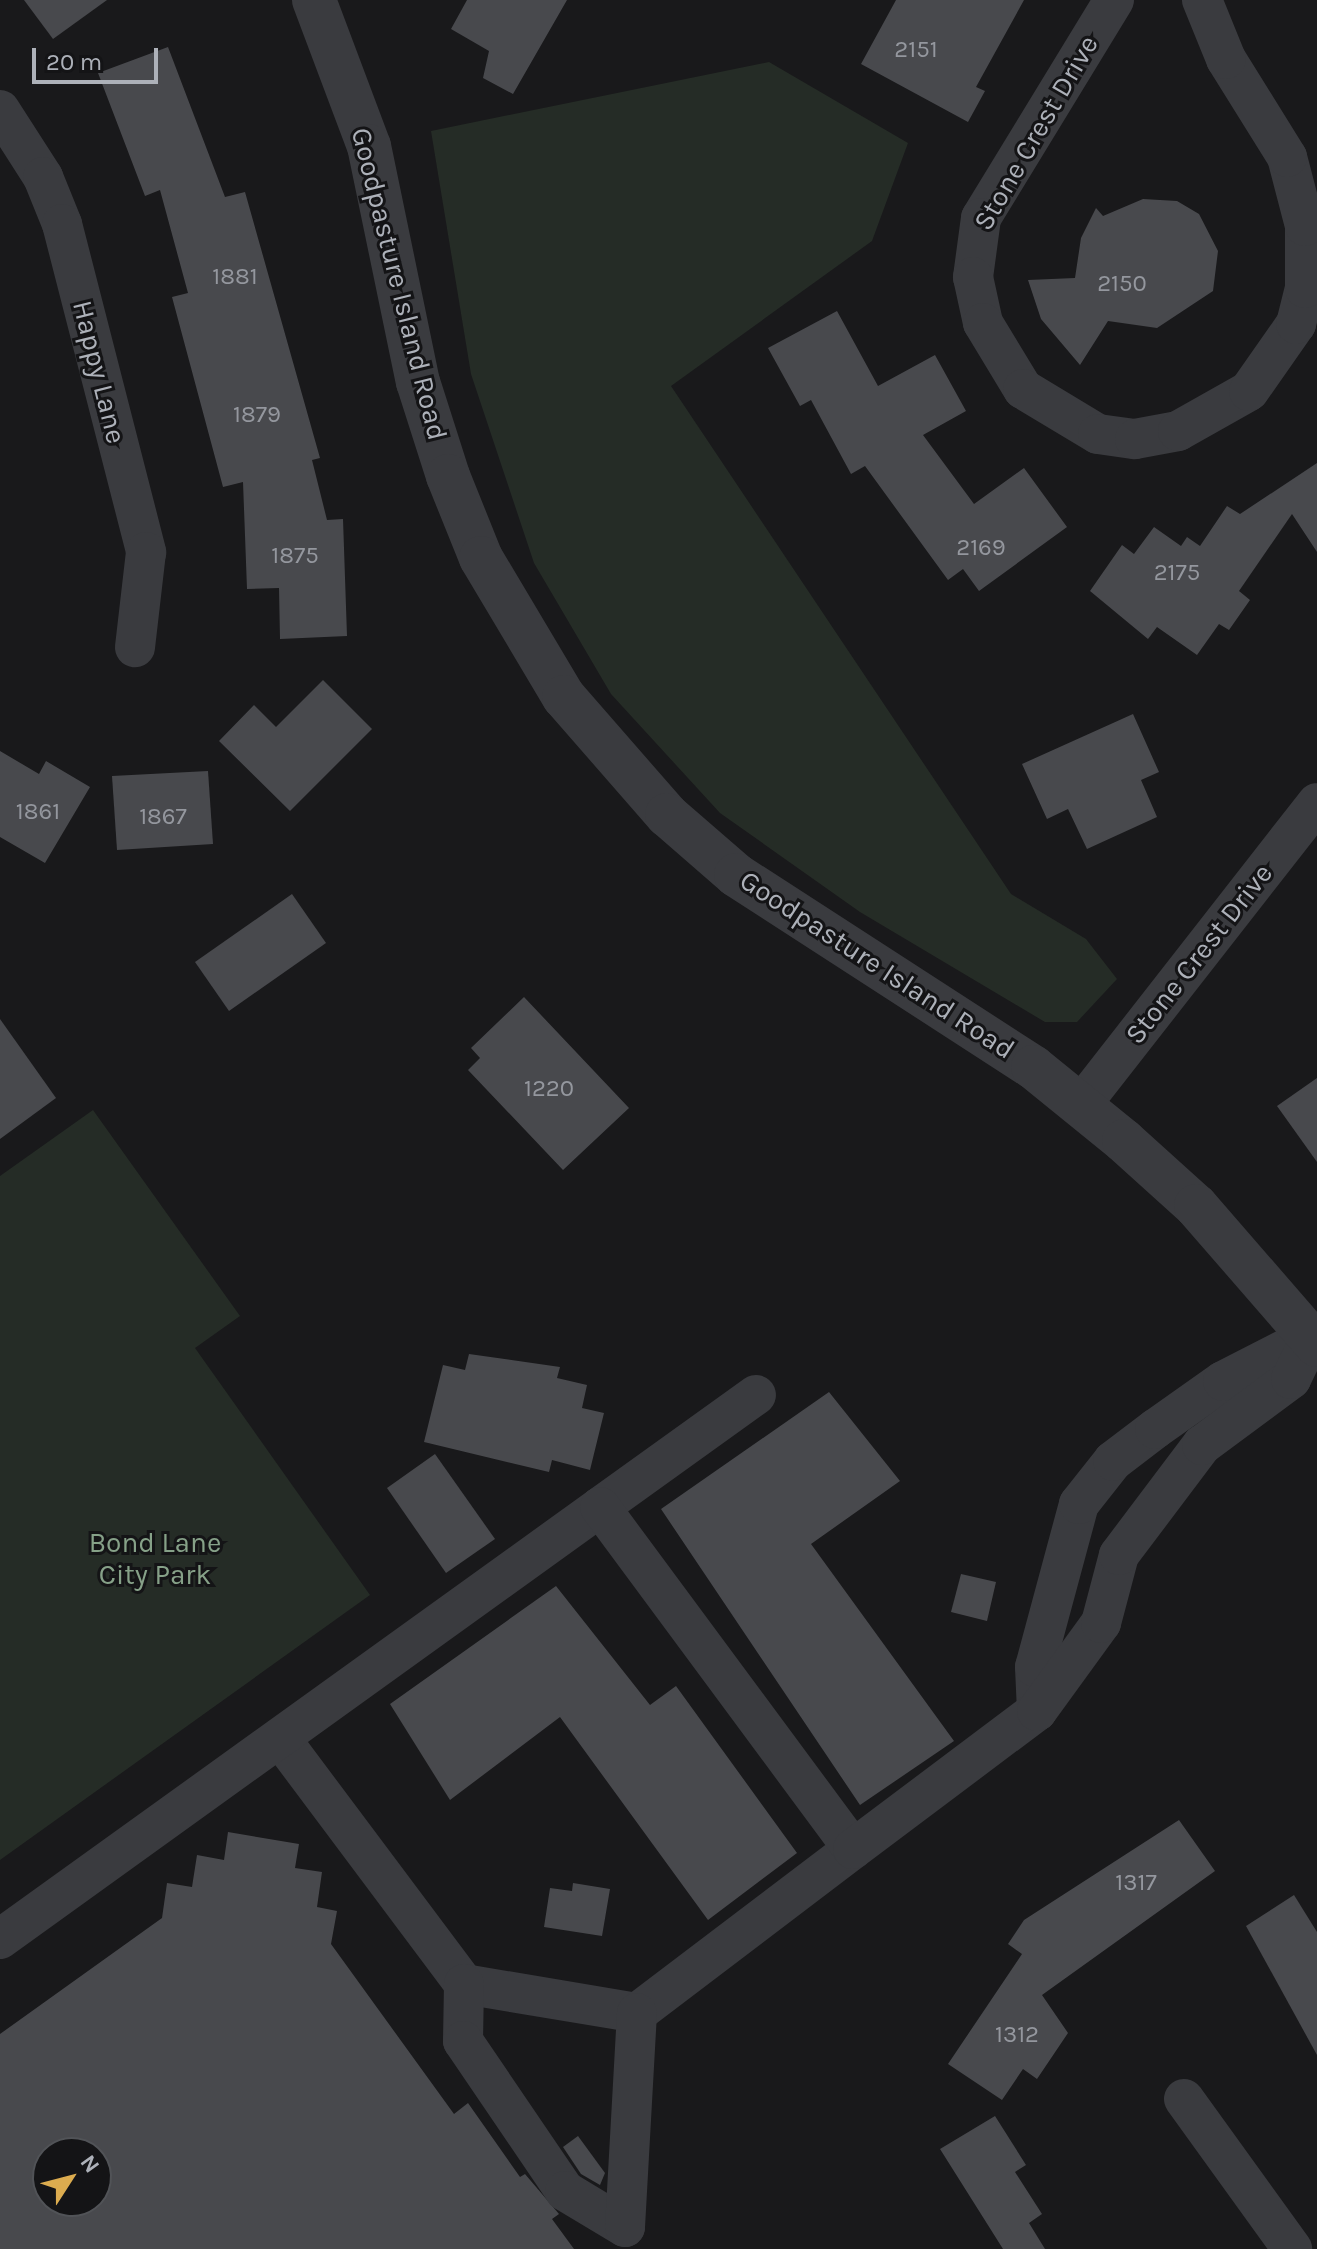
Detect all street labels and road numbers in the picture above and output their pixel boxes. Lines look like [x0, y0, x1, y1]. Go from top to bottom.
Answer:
street label: Stone Crest Drive [967, 29, 1105, 237]
street label: Goodpasture Island Road [344, 124, 454, 444]
street label: Happy Lane [65, 297, 133, 447]
street label: Stone Crest Drive [1118, 857, 1280, 1051]
street label: Goodpasture Island Road [733, 864, 1021, 1066]

